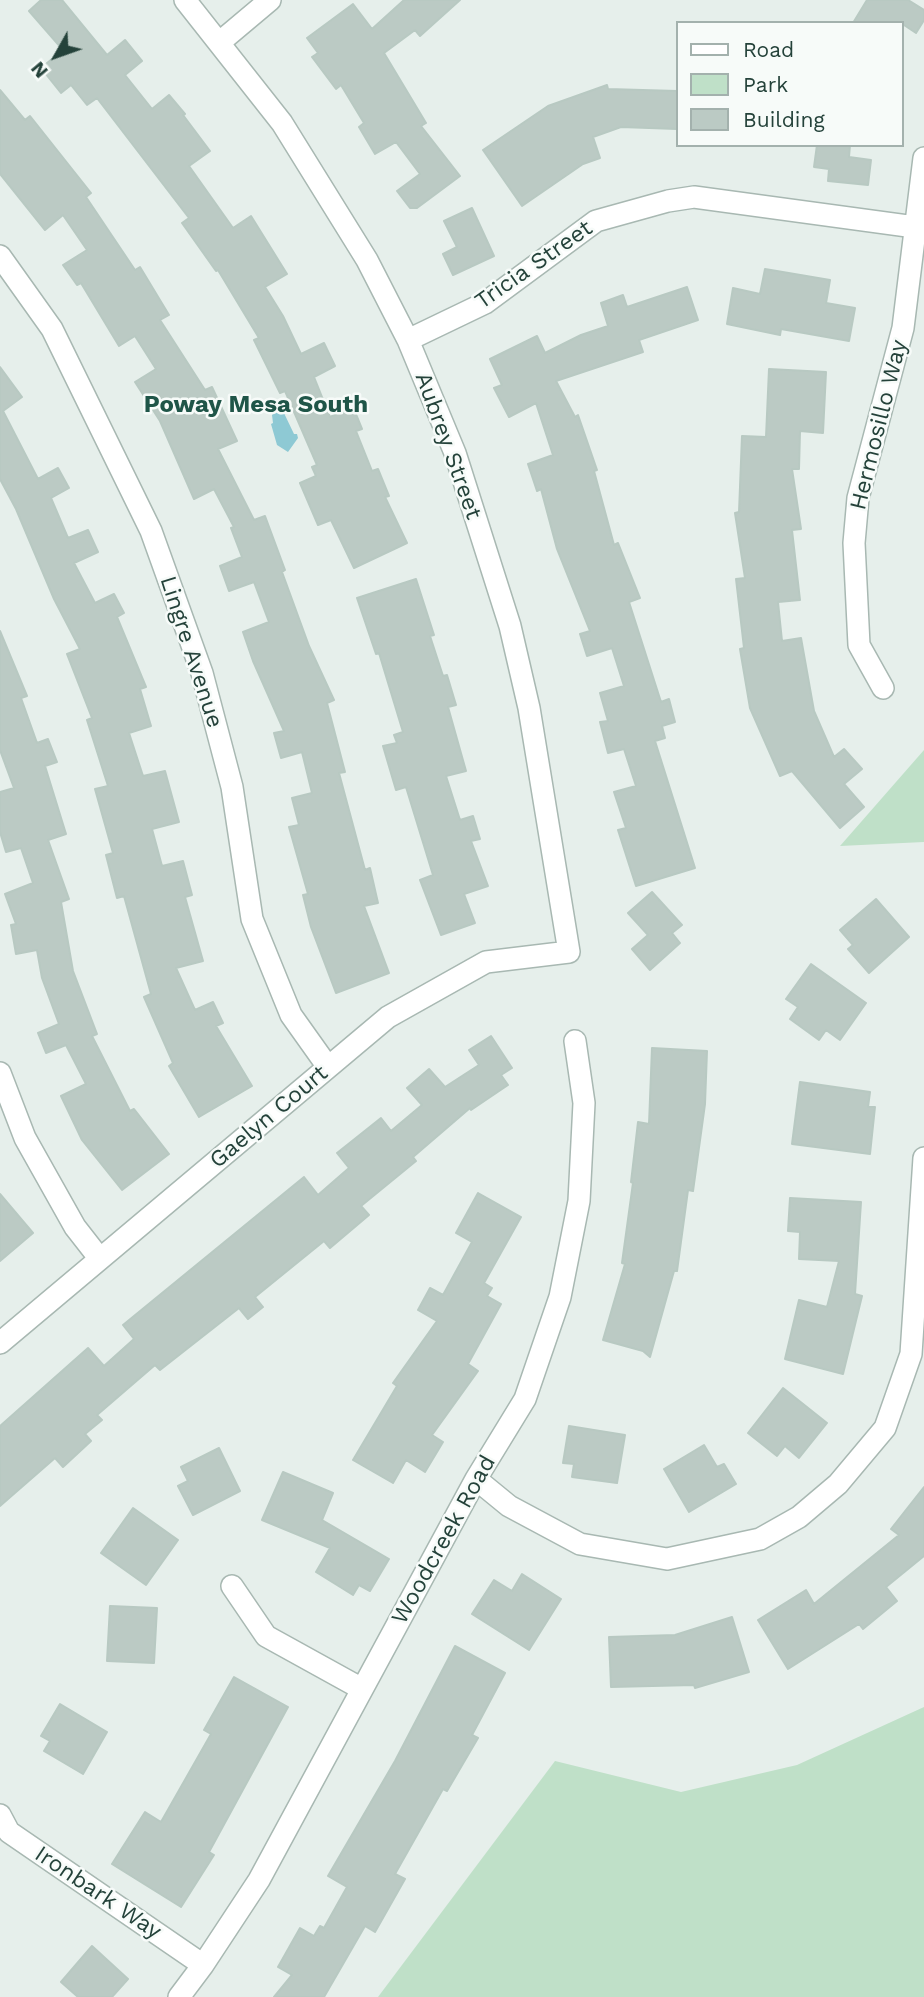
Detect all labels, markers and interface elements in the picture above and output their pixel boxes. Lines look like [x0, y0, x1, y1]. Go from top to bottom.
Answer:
north arrow [21, 21, 91, 91]
legend [676, 21, 903, 147]
text: Road [743, 37, 794, 62]
text: N [26, 57, 53, 83]
text: Park [743, 72, 788, 97]
text: Building [743, 107, 825, 132]
street label: Tricia Street [470, 214, 598, 316]
street label: Hermosillo Way [845, 337, 913, 513]
street label: Aubrey Street [409, 369, 487, 523]
district label: Poway Mesa South [144, 391, 368, 419]
street label: Lingre Avenue [153, 573, 229, 731]
street label: Gaelyn Court [204, 1060, 334, 1174]
street label: Woodcreek Road [386, 1451, 502, 1629]
street label: Ironbark Way [29, 1840, 167, 1946]

